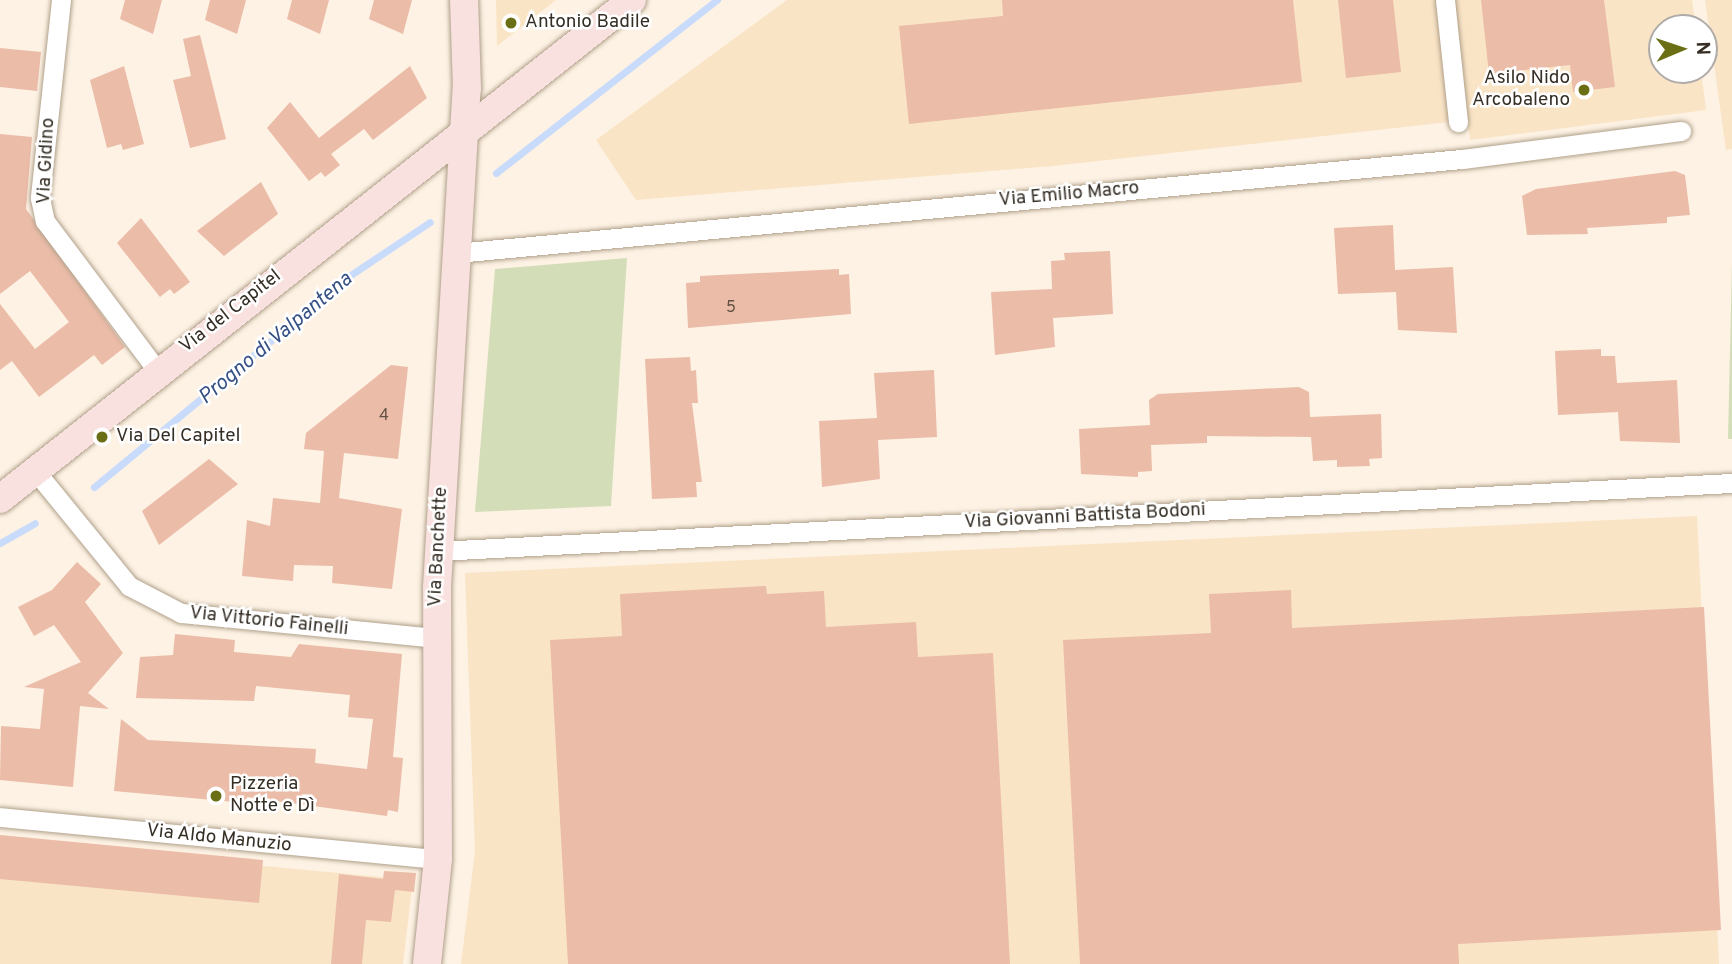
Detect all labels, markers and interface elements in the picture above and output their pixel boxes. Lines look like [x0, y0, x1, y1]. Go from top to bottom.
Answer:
place label: Antonio Badile [525, 12, 650, 34]
north arrow [1648, 14, 1718, 84]
marker: Antonio Badile [503, 15, 519, 31]
text: N [1690, 41, 1714, 56]
place label: Asilo Nido Arcobaleno [1472, 68, 1570, 112]
marker: Asilo Nido Arcobaleno [1576, 82, 1592, 98]
street label: Via Gidino [33, 117, 61, 205]
street label: Via Emilio Macro [998, 178, 1140, 212]
street label: Via del Capitel [176, 265, 286, 359]
water label: Progno di Valpantena [194, 267, 358, 411]
house number: 5 [726, 298, 736, 318]
house number: 4 [379, 406, 389, 426]
place label: Via Del Capitel [116, 426, 240, 448]
marker: Via Del Capitel [94, 429, 110, 445]
street label: Via Banchette [424, 486, 454, 608]
street label: Via Giovanni Battista Bodoni [964, 499, 1206, 535]
street label: Via Vittorio Fainelli [188, 602, 350, 642]
place label: Pizzeria Notte e Dì [230, 774, 315, 818]
marker: Pizzeria Notte e Dì [208, 788, 224, 804]
street label: Via Aldo Manuzio [145, 820, 293, 858]

